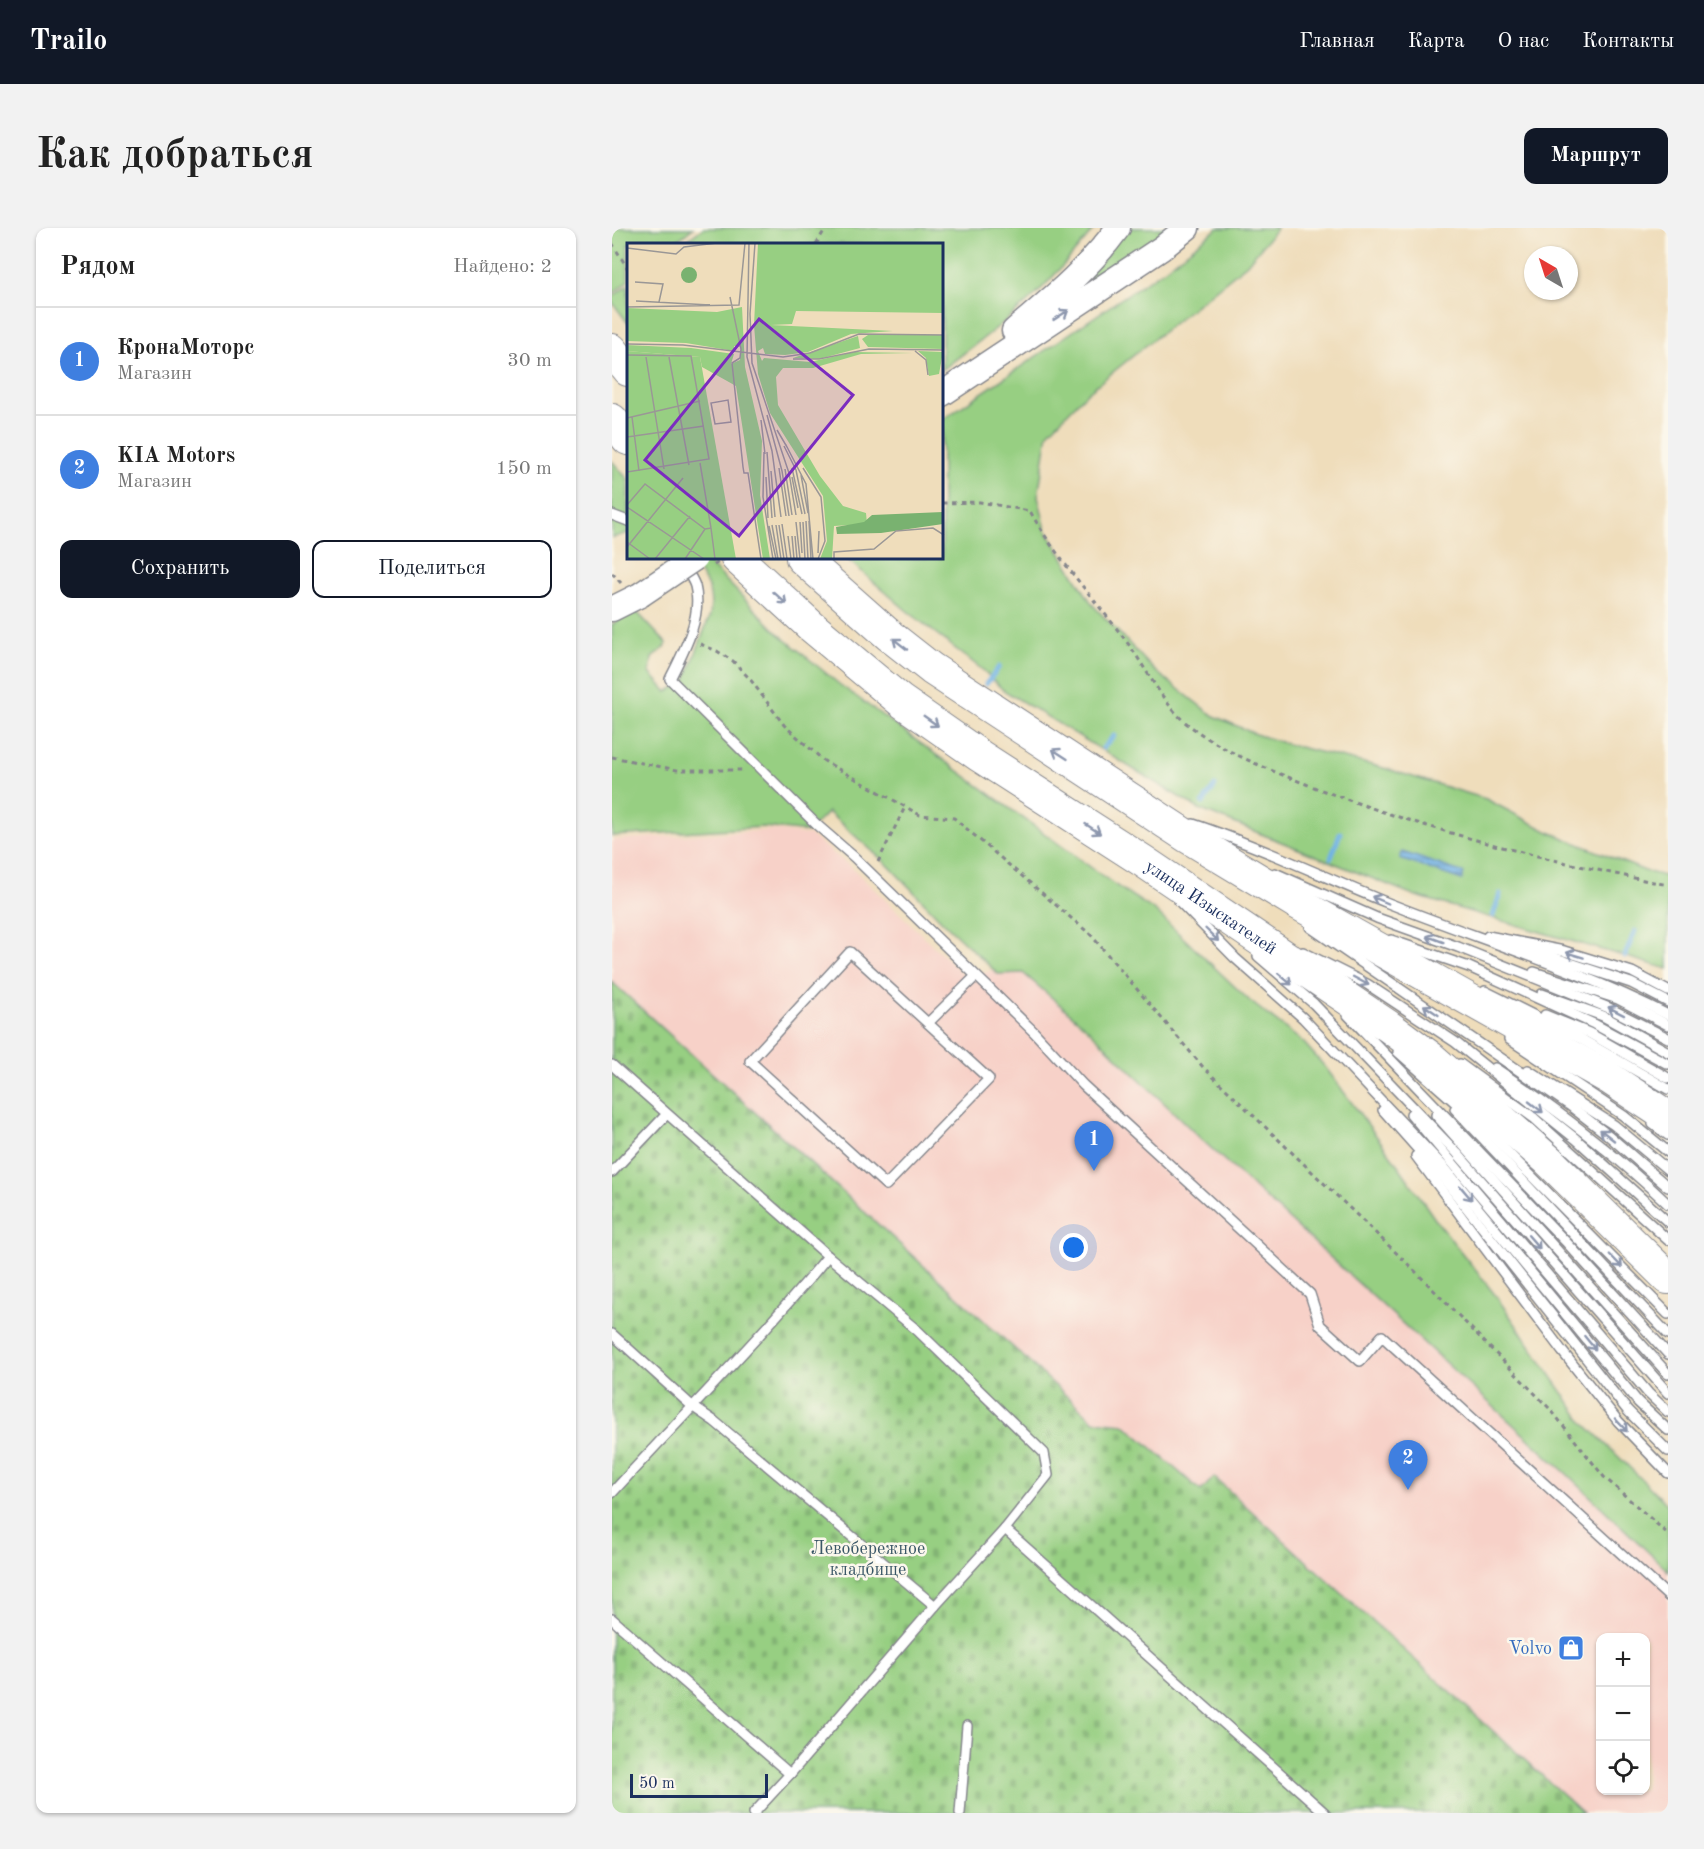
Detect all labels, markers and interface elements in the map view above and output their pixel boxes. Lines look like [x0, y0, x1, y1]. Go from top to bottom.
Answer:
text: Trailo [30, 28, 107, 56]
text: Главная [1299, 31, 1375, 52]
text: Карта [1408, 31, 1465, 52]
text: О нас [1498, 31, 1549, 52]
text: Контакты [1582, 31, 1674, 52]
button: Маршрут [1524, 128, 1668, 184]
text: Как добраться [36, 135, 313, 177]
inset map [627, 243, 944, 560]
north arrow [1524, 246, 1578, 300]
text: Рядом [60, 254, 135, 280]
text: Найдено: 2 [453, 257, 552, 277]
one-way arrow [1052, 309, 1069, 321]
text: КронаМоторс [117, 337, 255, 359]
text: 1 [74, 351, 85, 371]
text: 30 m [507, 351, 552, 371]
text: Магазин [117, 364, 192, 384]
text: KIA Motors [117, 445, 235, 467]
text: 2 [74, 459, 85, 479]
text: 150 m [496, 459, 552, 479]
text: Магазин [117, 472, 192, 492]
button: Сохранить [60, 540, 300, 598]
button: Поделиться [312, 540, 552, 598]
one-way arrow [772, 591, 787, 605]
one-way arrow [892, 637, 908, 650]
one-way arrow [922, 715, 939, 728]
one-way arrow [1052, 748, 1069, 761]
one-way arrow [1084, 824, 1101, 836]
street label: улица Изыскателей [1142, 857, 1280, 958]
one-way arrow [1371, 894, 1390, 905]
one-way arrow [1204, 927, 1219, 942]
one-way arrow [1426, 932, 1445, 943]
one-way arrow [1566, 949, 1585, 960]
one-way arrow [1277, 972, 1293, 985]
one-way arrow [1352, 976, 1370, 987]
one-way arrow [1423, 1004, 1440, 1016]
one-way arrow [1607, 1005, 1625, 1017]
one-way arrow [1528, 1101, 1544, 1114]
pin: 1 [1074, 1122, 1114, 1171]
one-way arrow [1600, 1128, 1616, 1141]
one-way arrow [1459, 1185, 1473, 1200]
your location [1059, 1233, 1088, 1262]
one-way arrow [1527, 1234, 1541, 1249]
one-way arrow [1609, 1253, 1623, 1268]
one-way arrow [1584, 1335, 1597, 1351]
one-way arrow [1614, 1417, 1628, 1432]
pin: 2 [1388, 1440, 1428, 1490]
park label: Левобережное кладбище [811, 1540, 925, 1579]
shop icon: Volvo [1556, 1633, 1586, 1663]
map controls [1596, 1633, 1650, 1795]
button: + [1596, 1633, 1650, 1687]
place label: Volvo [1508, 1640, 1552, 1658]
button: − [1596, 1687, 1650, 1741]
button: locate [1596, 1741, 1650, 1795]
scale bar [630, 1771, 768, 1798]
text: 50 m [639, 1776, 675, 1792]

